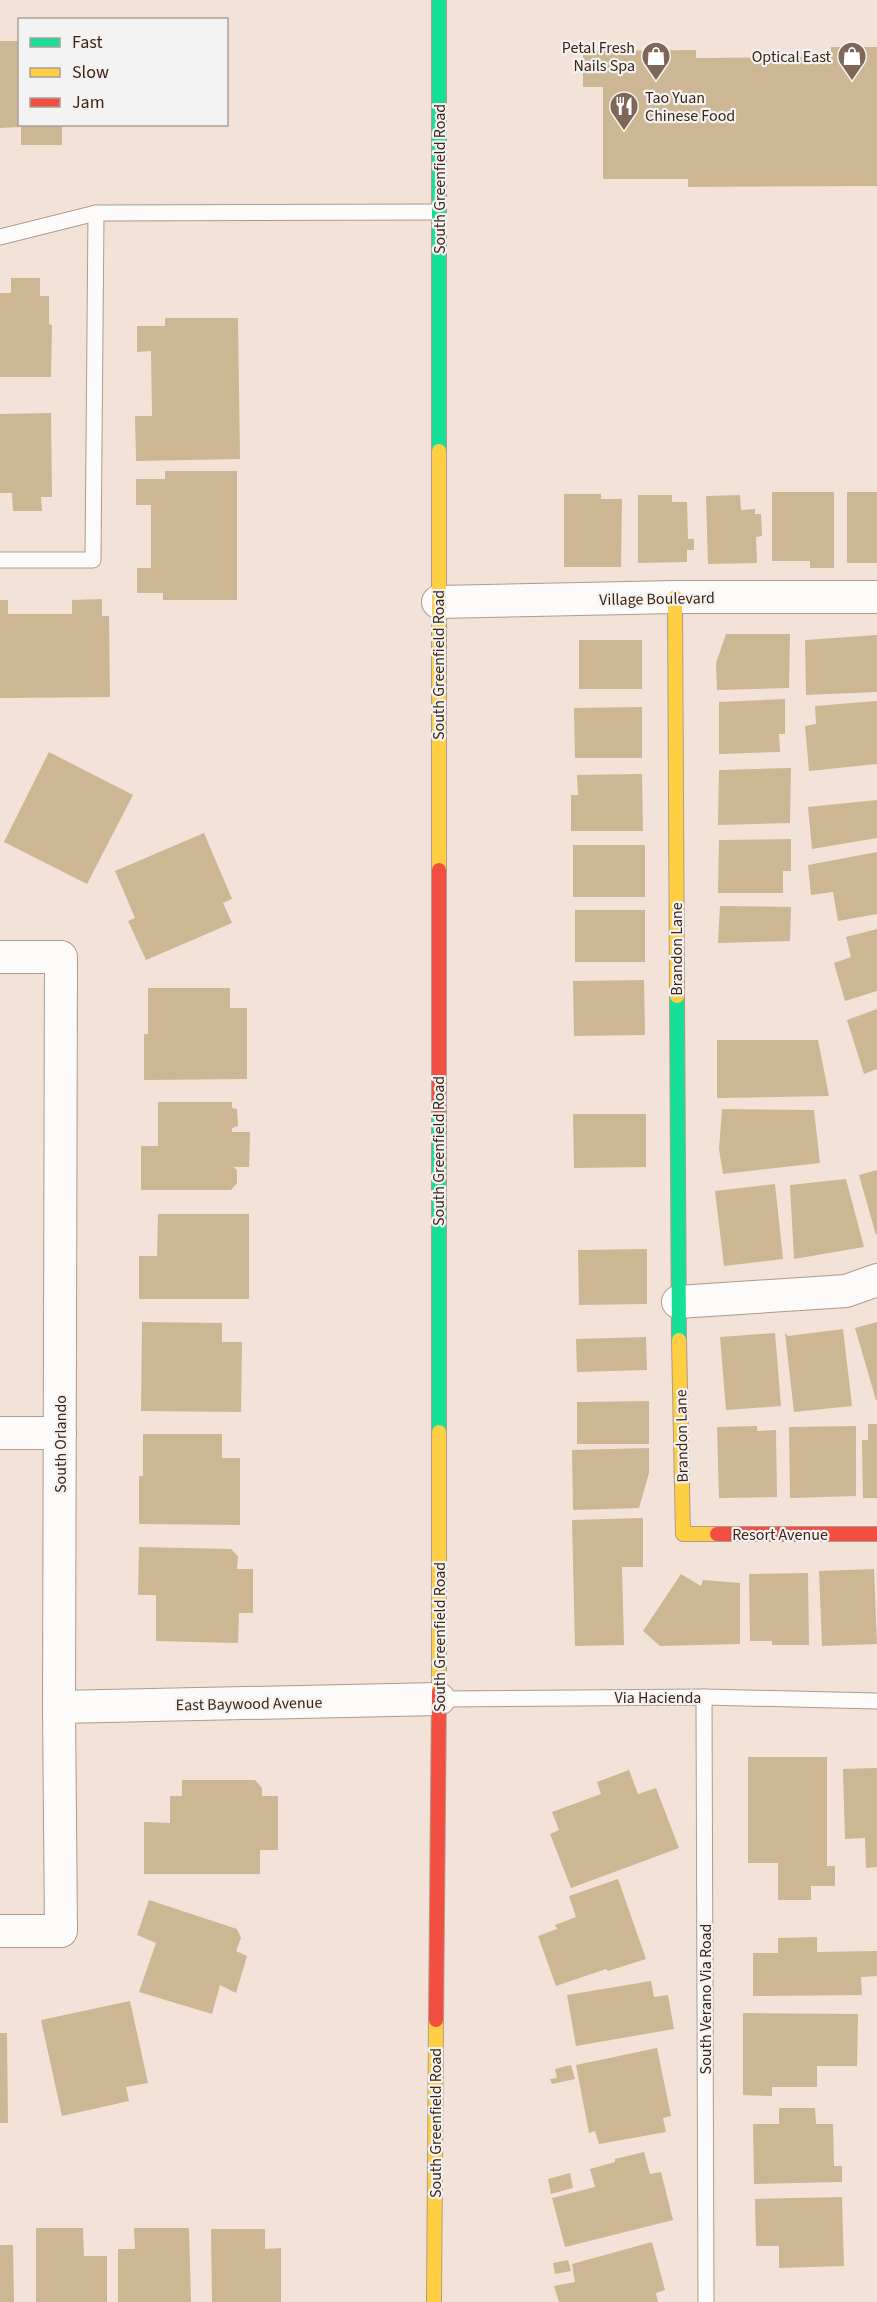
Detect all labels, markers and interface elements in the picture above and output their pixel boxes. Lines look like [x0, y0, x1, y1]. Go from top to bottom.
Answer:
legend [18, 18, 228, 126]
text: Fast [72, 30, 103, 55]
place label: Petal Fresh Nails Spa [562, 37, 635, 77]
shop icon: Petal Fresh Nails Spa [640, 40, 672, 82]
shop icon: Optical East [836, 40, 868, 82]
place label: Optical East [752, 46, 832, 68]
text: Slow [72, 60, 109, 85]
place label: Tao Yuan Chinese Food [645, 87, 735, 127]
text: Jam [72, 90, 105, 115]
restaurant icon: Tao Yuan Chinese Food [608, 90, 640, 132]
street label: South Greenfield Road [429, 104, 451, 254]
street label: Village Boulevard [599, 587, 715, 611]
street label: South Greenfield Road [428, 590, 450, 740]
street label: Brandon Lane [666, 902, 688, 996]
street label: South Greenfield Road [428, 1076, 450, 1226]
street label: Brandon Lane [670, 1389, 694, 1483]
street label: South Orlando [50, 1395, 72, 1493]
street label: Resort Avenue [732, 1524, 828, 1546]
street label: South Greenfield Road [429, 1562, 451, 1712]
street label: Via Hacienda [615, 1687, 701, 1709]
street label: East Baywood Avenue [176, 1692, 323, 1716]
street label: South Verano Via Road [695, 1924, 717, 2074]
street label: South Greenfield Road [425, 2048, 447, 2198]

